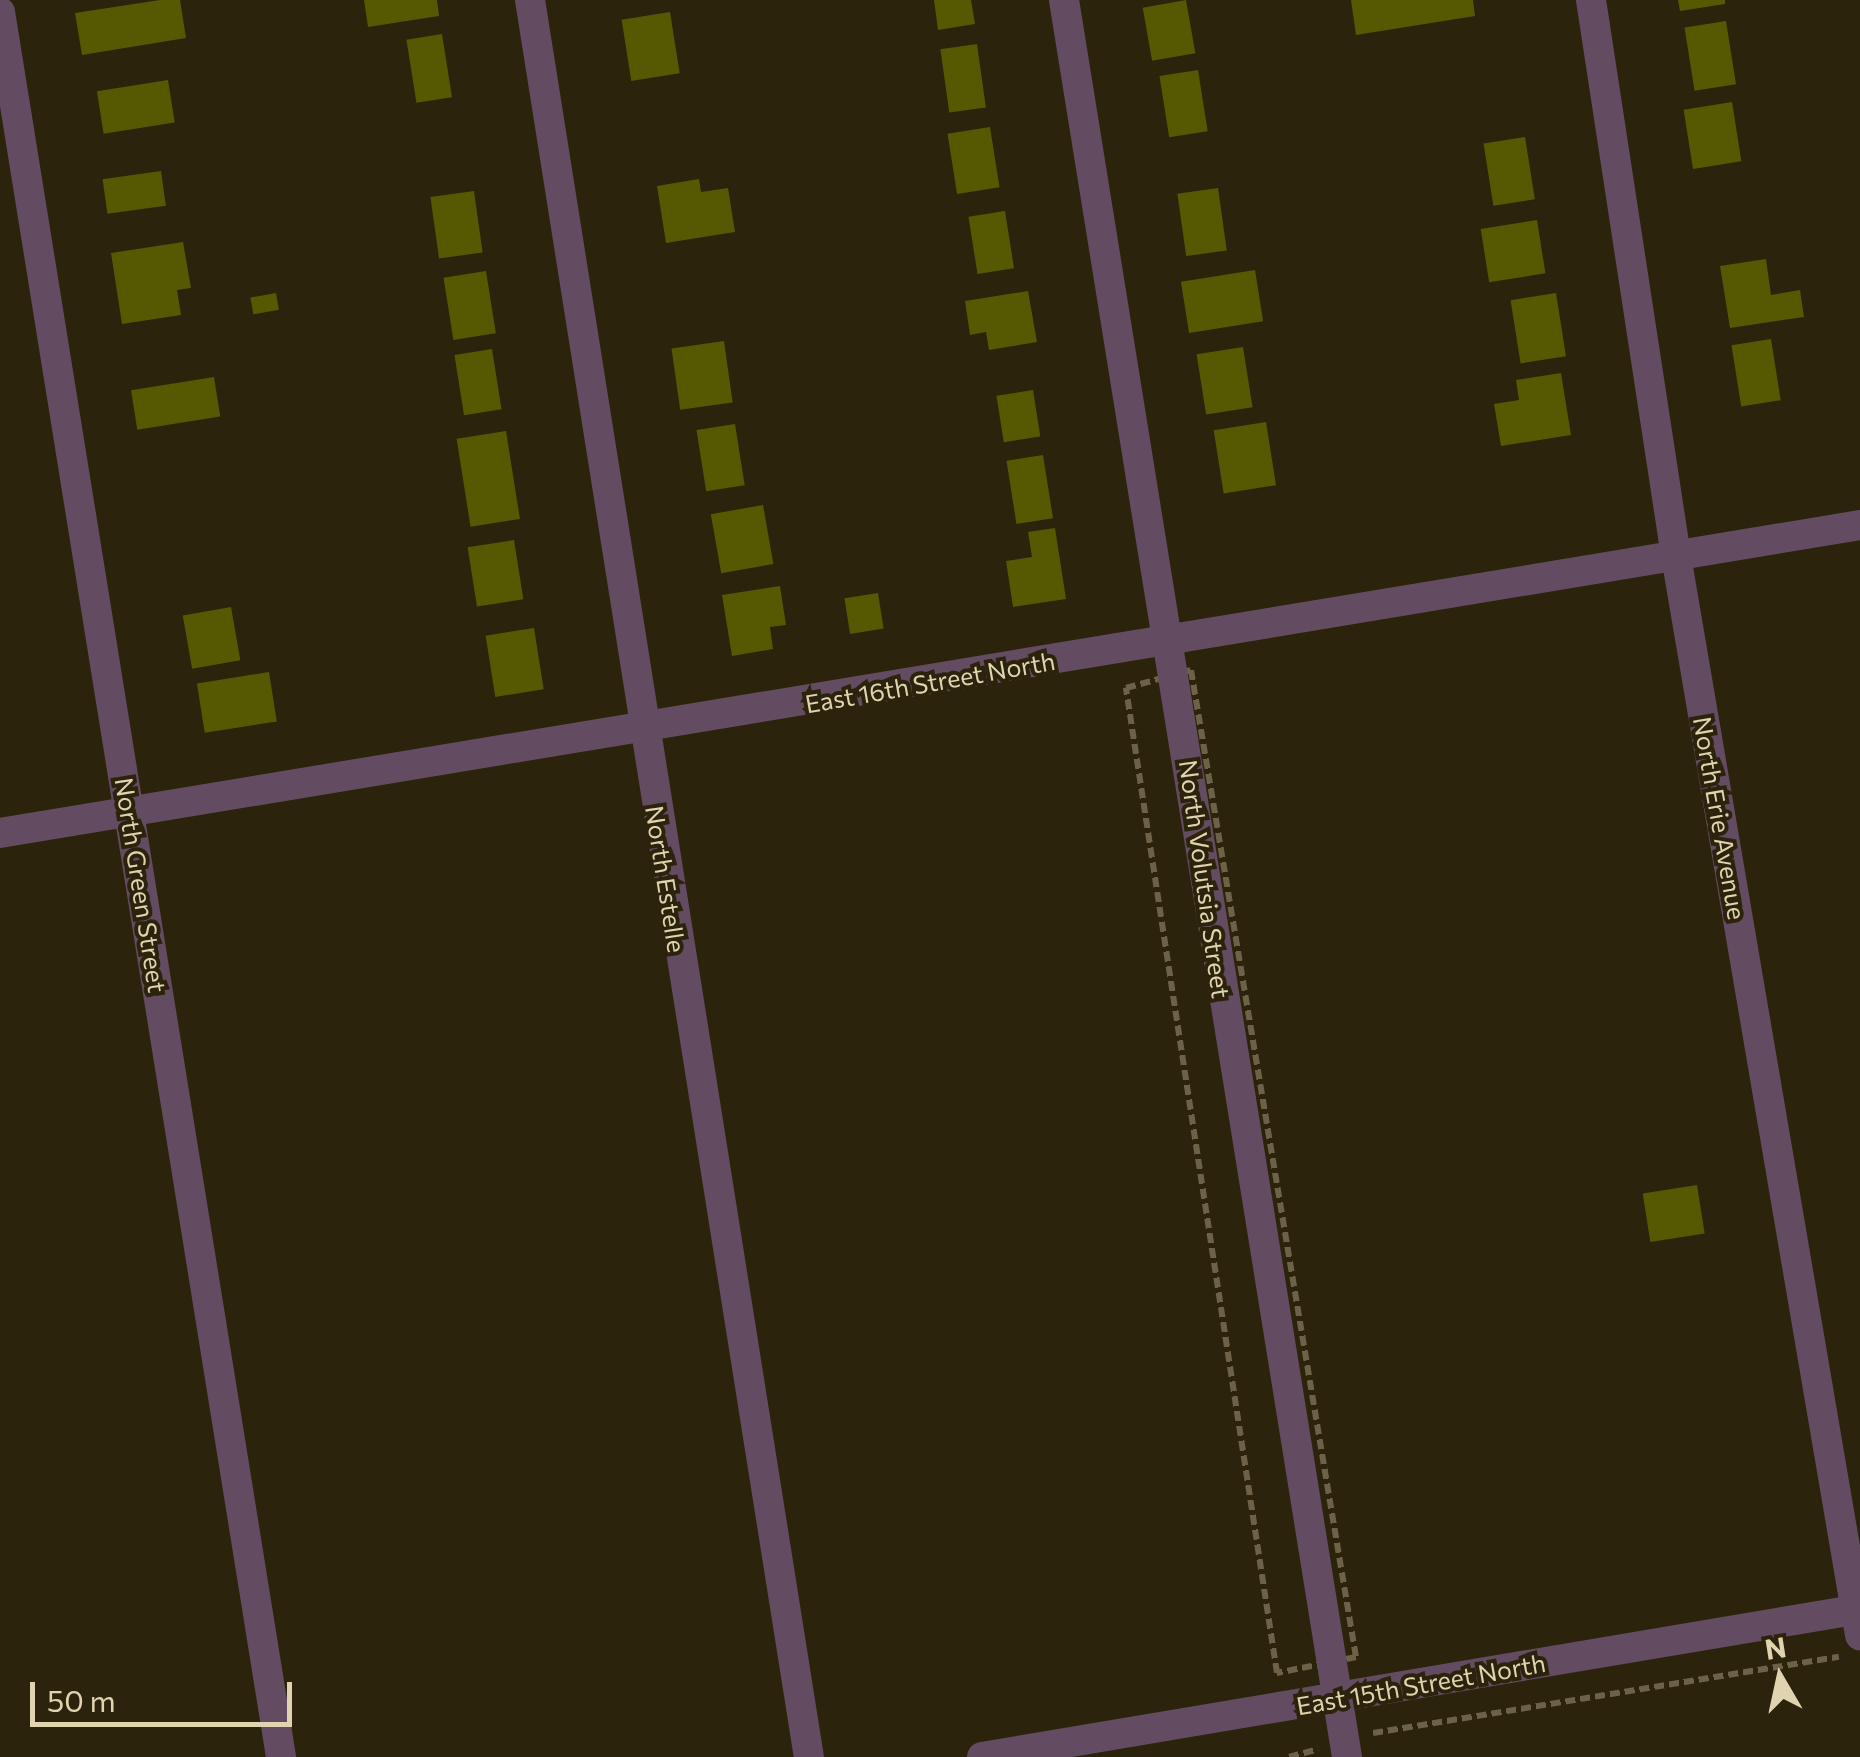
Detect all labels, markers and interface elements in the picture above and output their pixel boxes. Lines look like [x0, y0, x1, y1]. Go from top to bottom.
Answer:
street label: East 16th Street North [803, 645, 1057, 719]
street label: North Erie Avenue [1687, 714, 1753, 922]
street label: North Volutsia Street [1173, 758, 1237, 1000]
street label: North Green Street [109, 775, 173, 995]
street label: North Estelle [640, 803, 692, 955]
north arrow [1730, 1627, 1830, 1727]
text: N [1762, 1629, 1788, 1666]
street label: East 15th Street North [1294, 1647, 1548, 1721]
scale bar [35, 1662, 298, 1724]
text: 50 m [47, 1681, 116, 1718]

